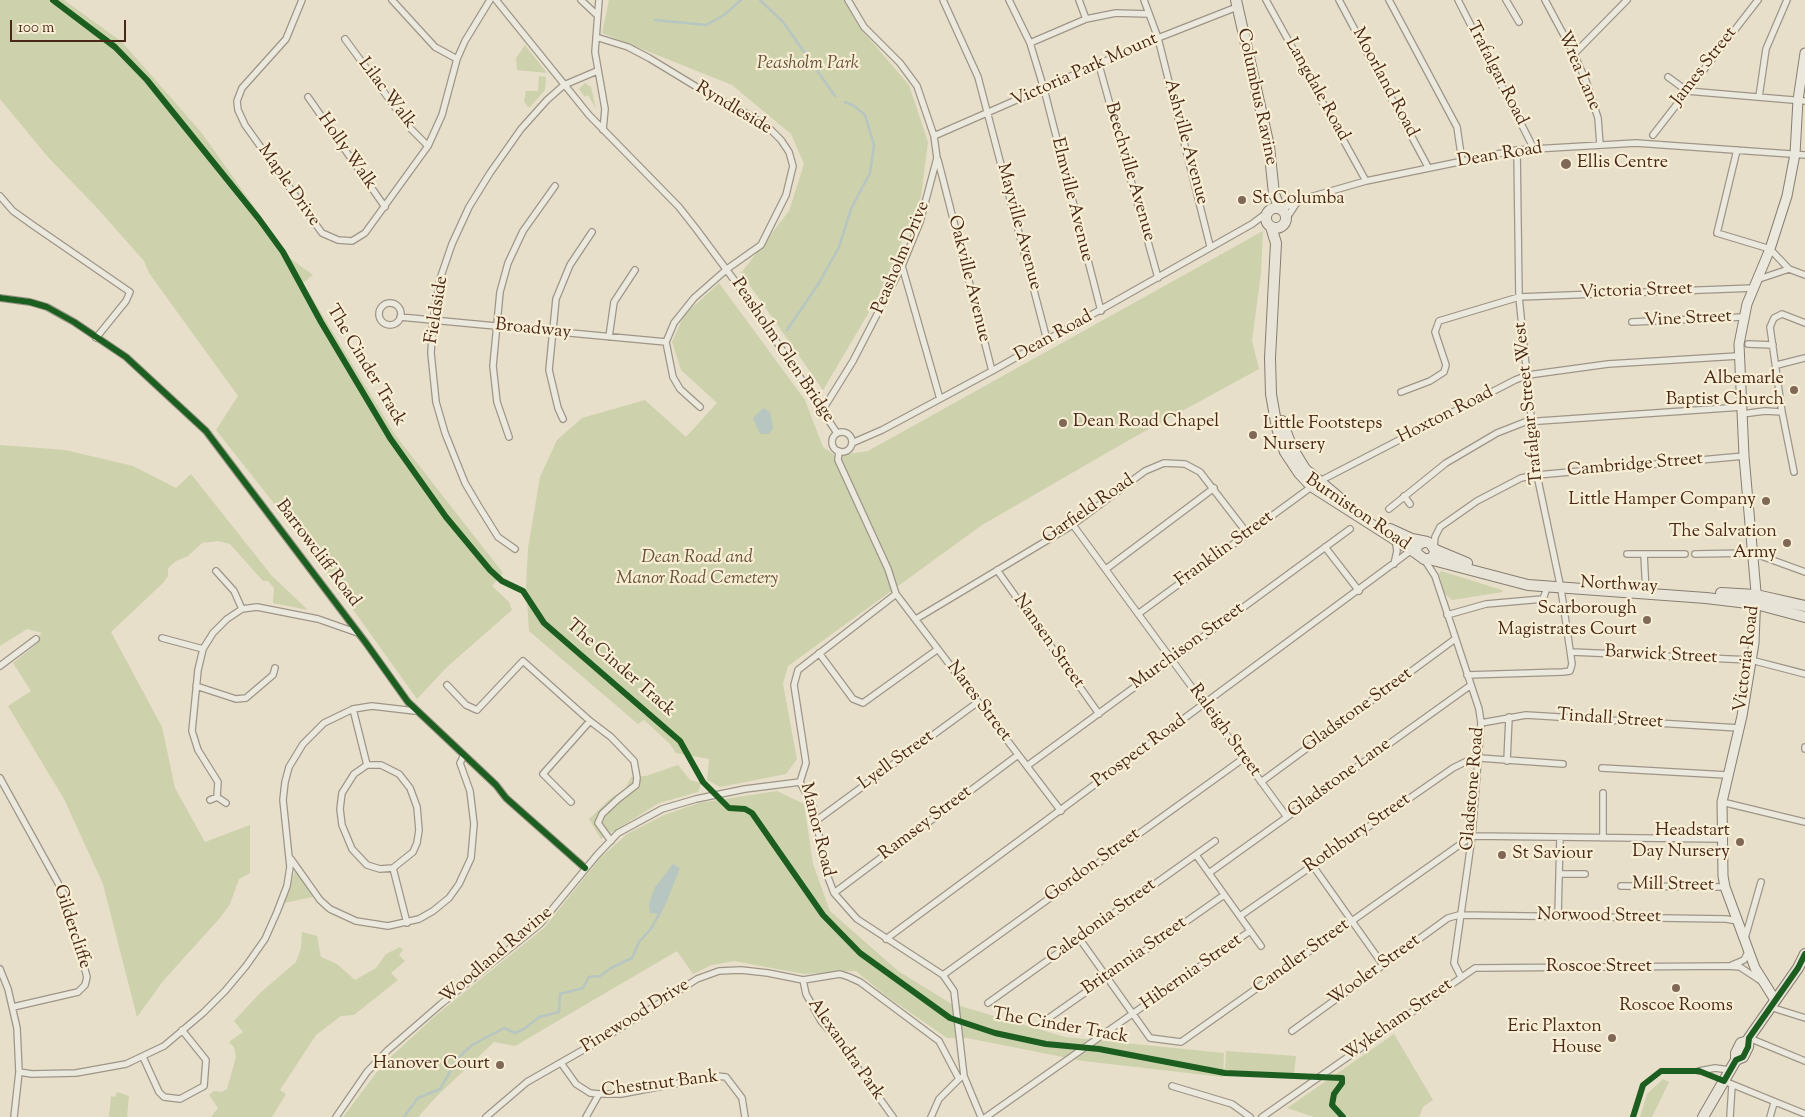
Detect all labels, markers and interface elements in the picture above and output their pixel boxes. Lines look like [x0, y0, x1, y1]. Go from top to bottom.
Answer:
scale bar [12, 10, 129, 42]
text: 100 m [18, 18, 54, 39]
street label: Trafalgar Road [1461, 19, 1531, 129]
street label: James Street [1668, 23, 1742, 111]
street label: Moorland Road [1346, 25, 1422, 141]
street label: Columbus Ravine [1231, 27, 1281, 167]
street label: Wrea Lane [1552, 28, 1604, 114]
street label: Victoria Park Mount [1008, 29, 1162, 113]
street label: Langdale Road [1279, 35, 1353, 145]
street label: Lilac Walk [352, 54, 420, 134]
park label: Peasholm Park [757, 54, 859, 76]
street label: Ashville Avenue [1158, 77, 1212, 207]
street label: Ryndleside [691, 78, 775, 140]
street label: Beechville Avenue [1099, 100, 1159, 244]
street label: Holly Walk [312, 109, 380, 195]
street label: Elmville Avenue [1045, 136, 1097, 264]
street label: Dean Road [1456, 139, 1544, 173]
street label: Maple Drive [252, 141, 324, 231]
place label: Ellis Centre [1577, 153, 1668, 175]
marker: Ellis Centre [1559, 157, 1573, 171]
street label: Mayville Avenue [991, 161, 1045, 293]
place label: St Columba [1252, 189, 1345, 211]
marker: St Columba [1236, 194, 1248, 206]
street label: Peasholm Drive [869, 198, 935, 318]
street label: Oakville Avenue [942, 213, 994, 345]
street label: Fieldside [422, 274, 454, 346]
street label: Peasholm Glen Bridge [726, 275, 838, 427]
street label: Victoria Street [1579, 279, 1693, 305]
street label: The Cinder Track [320, 301, 410, 431]
street label: Dean Road [1011, 307, 1097, 367]
street label: Vine Street [1644, 307, 1732, 333]
street label: Broadway [494, 315, 572, 345]
street label: Trafalgar Street West [1511, 321, 1549, 485]
place label: Albemarle Baptist Church [1666, 369, 1784, 412]
street label: Hoxton Road [1395, 383, 1497, 449]
marker: Albemarle Baptist Church [1788, 384, 1800, 396]
place label: Dean Road Chapel [1073, 412, 1219, 434]
place label: Little Footsteps Nursery [1263, 414, 1382, 456]
marker: Dean Road Chapel [1057, 417, 1069, 429]
marker: Little Footsteps Nursery [1247, 429, 1259, 441]
street label: Cambridge Street [1566, 449, 1704, 483]
street label: Burniston Road [1300, 470, 1414, 556]
street label: Garfield Road [1039, 471, 1139, 549]
place label: Little Hamper Company [1569, 490, 1756, 512]
marker: Little Hamper Company [1760, 495, 1772, 507]
street label: Barrowcliff Road [270, 496, 364, 612]
street label: Franklin Street [1172, 507, 1278, 593]
place label: The Salvation Army [1669, 522, 1777, 564]
marker: The Salvation Army [1781, 537, 1793, 549]
park label: Dean Road and Manor Road Cemetery [616, 548, 778, 590]
street label: Northway [1580, 573, 1658, 599]
street label: Nansen Street [1008, 591, 1088, 693]
street label: Murchison Street [1127, 599, 1249, 695]
place label: Scarborough Magistrates Court [1498, 599, 1637, 642]
street label: Victoria Road [1731, 605, 1765, 713]
marker: Scarborough Magistrates Court [1641, 614, 1653, 626]
street label: The Cinder Track [561, 616, 679, 722]
street label: Barwick Street [1604, 642, 1718, 670]
street label: Nares Street [941, 658, 1015, 746]
street label: Gladstone Street [1299, 664, 1417, 758]
street label: Raleigh Street [1183, 681, 1265, 781]
street label: Tindall Street [1556, 706, 1664, 734]
street label: Prospect Road [1089, 711, 1191, 793]
street label: Gladstone Road [1458, 726, 1490, 852]
street label: Lyell Street [855, 727, 939, 795]
street label: Gladstone Lane [1284, 734, 1396, 824]
street label: Manor Road [794, 781, 838, 879]
street label: Ramsey Street [875, 782, 977, 866]
street label: Rothbury Street [1301, 789, 1415, 879]
place label: Headstart Day Nursery [1632, 821, 1730, 864]
street label: Gordon Street [1041, 824, 1145, 908]
marker: Headstart Day Nursery [1734, 836, 1746, 848]
place label: St Saviour [1512, 844, 1593, 866]
marker: St Saviour [1496, 849, 1508, 861]
street label: Mill Street [1632, 874, 1714, 898]
street label: Caledonia Street [1043, 875, 1161, 969]
street label: Gildercliffe [47, 882, 95, 972]
street label: Woodland Ravine [436, 903, 558, 1009]
street label: Norwood Street [1537, 905, 1661, 929]
street label: Britannia Street [1079, 913, 1191, 1001]
street label: Candler Street [1250, 915, 1354, 999]
street label: Hibernia Street [1137, 930, 1247, 1016]
street label: Wooler Street [1325, 930, 1425, 1012]
street label: Roscoe Street [1546, 957, 1652, 979]
street label: Pinewood Drive [578, 975, 694, 1059]
street label: Wykeham Street [1339, 975, 1457, 1067]
marker: Roscoe Rooms [1670, 982, 1682, 994]
street label: Alexandra Park [802, 995, 888, 1105]
place label: Roscoe Rooms [1619, 996, 1733, 1018]
street label: The Cinder Track [990, 1004, 1130, 1050]
place label: Eric Plaxton House [1508, 1017, 1602, 1060]
marker: Eric Plaxton House [1606, 1032, 1618, 1044]
place label: Hanover Court [373, 1054, 490, 1076]
marker: Hanover Court [494, 1059, 506, 1071]
street label: Chestnut Bank [600, 1067, 720, 1103]

